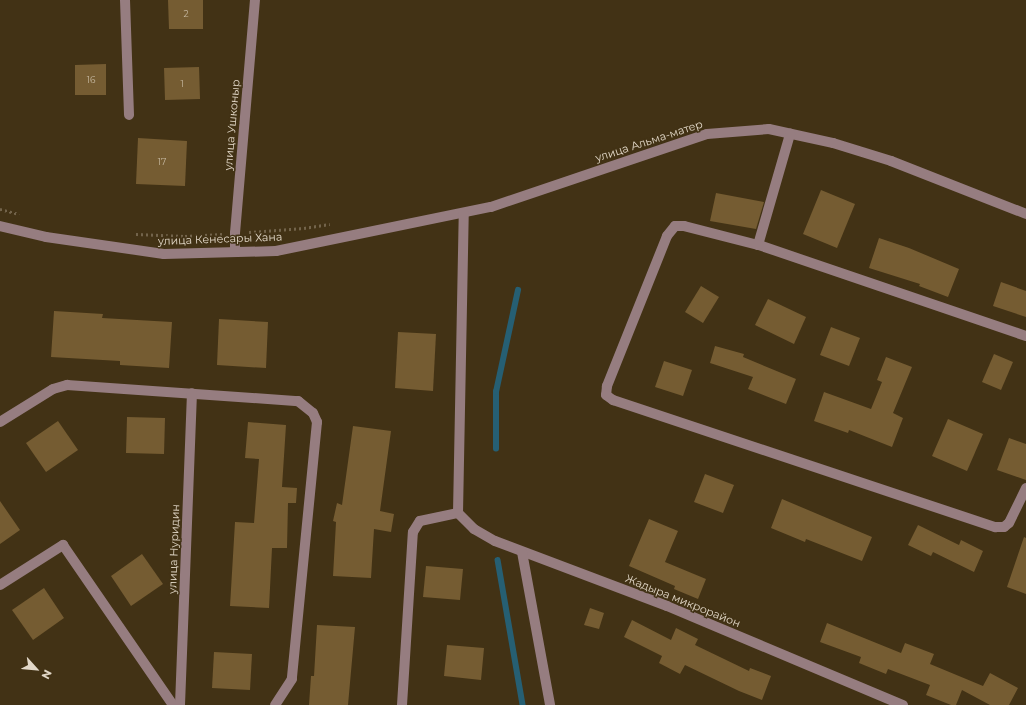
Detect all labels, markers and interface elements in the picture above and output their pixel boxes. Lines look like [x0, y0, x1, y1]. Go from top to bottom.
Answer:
house number: 2 [183, 9, 189, 19]
house number: 16 [87, 75, 95, 85]
house number: 1 [180, 79, 184, 89]
street label: улица Ушконыр [221, 79, 243, 171]
street label: улица Альма-матер [594, 117, 704, 165]
house number: 17 [158, 157, 166, 167]
street label: улица Кенесары Хана [158, 230, 282, 248]
street label: улица Нуридин [166, 504, 182, 594]
street label: Жадыра микрорайон [623, 572, 743, 630]
north arrow [16, 649, 56, 689]
text: N [38, 667, 55, 682]

